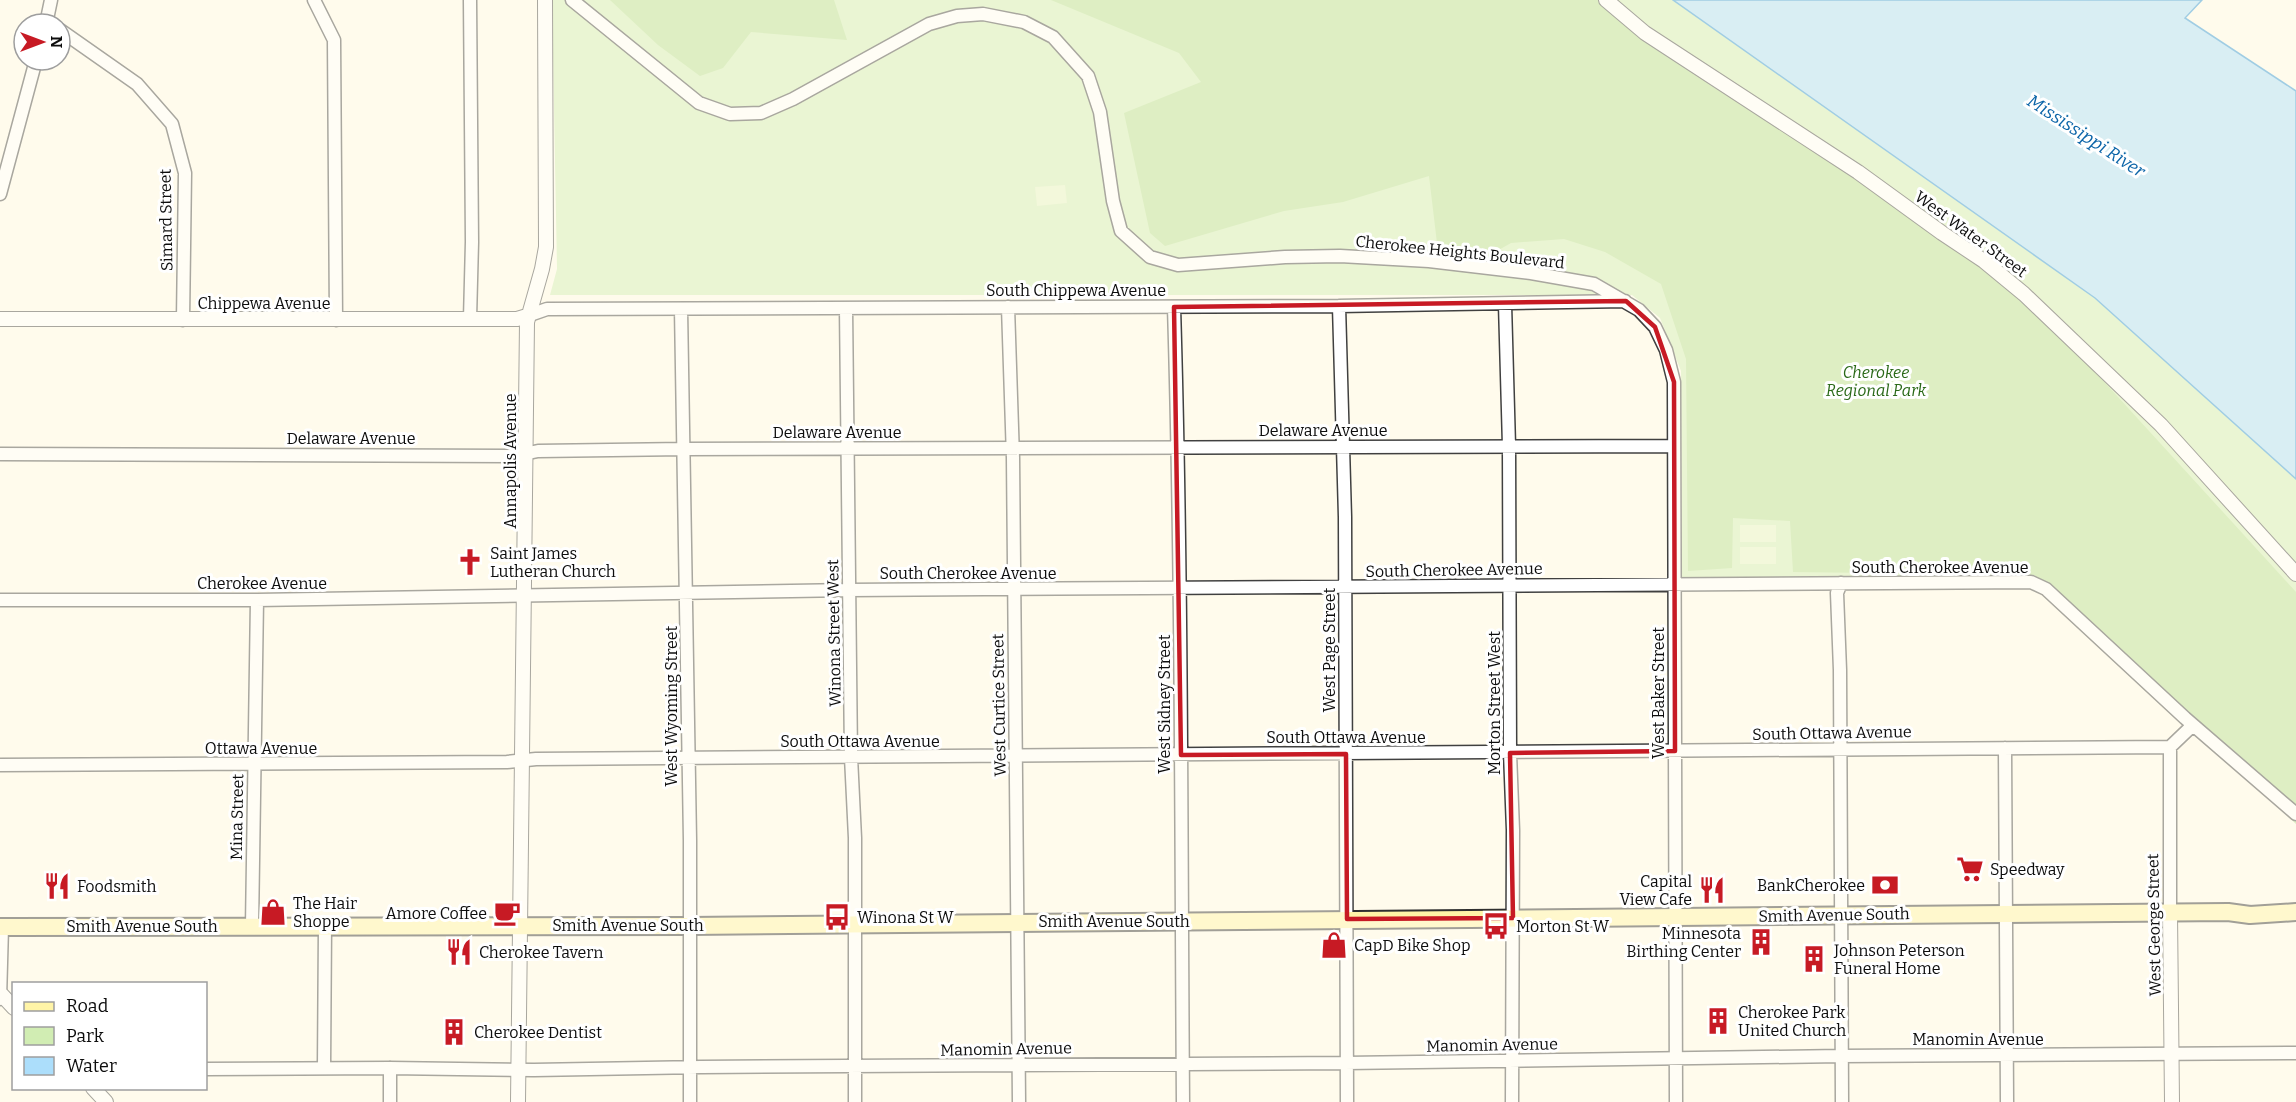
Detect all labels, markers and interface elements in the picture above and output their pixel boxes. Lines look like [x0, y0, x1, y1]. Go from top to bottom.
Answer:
north arrow [12, 12, 72, 72]
text: N [47, 36, 66, 48]
water label: Mississippi River [2023, 90, 2150, 183]
street label: Simard Street [156, 168, 176, 271]
street label: West Water Street [1911, 187, 2031, 281]
street label: Cherokee Heights Boulevard [1354, 232, 1566, 272]
street label: South Chippewa Avenue [986, 281, 1166, 300]
street label: Chippewa Avenue [198, 294, 330, 313]
park label: Cherokee Regional Park [1826, 363, 1927, 400]
street label: Annapolis Avenue [501, 393, 520, 529]
street label: Delaware Avenue [1258, 421, 1388, 440]
street label: Delaware Avenue [772, 423, 902, 442]
street label: Delaware Avenue [286, 429, 416, 448]
place label: Saint James Lutheran Church [490, 544, 616, 581]
church icon: Saint James Lutheran Church [455, 547, 485, 577]
street label: South Cherokee Avenue [1851, 558, 2029, 577]
street label: Winona Street West [823, 559, 845, 707]
street label: South Cherokee Avenue [1365, 559, 1543, 581]
street label: South Cherokee Avenue [879, 564, 1057, 583]
street label: Cherokee Avenue [197, 574, 327, 593]
street label: West Page Street [1320, 588, 1339, 712]
street label: West Wyoming Street [662, 625, 681, 786]
street label: West Baker Street [1649, 627, 1668, 759]
street label: Morton Street West [1485, 631, 1504, 775]
street label: West Curtice Street [988, 633, 1010, 777]
street label: West Sidney Street [1155, 634, 1174, 774]
street label: South Ottawa Avenue [1752, 722, 1912, 744]
street label: South Ottawa Avenue [1266, 728, 1426, 747]
street label: South Ottawa Avenue [780, 732, 940, 751]
street label: Ottawa Avenue [205, 739, 317, 758]
street label: Mina Street [227, 773, 247, 860]
street label: West George Street [2143, 853, 2165, 997]
supermarket icon: Speedway [1955, 854, 1985, 884]
place label: Speedway [1990, 860, 2065, 879]
bank icon: BankCherokee [1870, 870, 1900, 900]
restaurant icon: Foodsmith [42, 871, 72, 901]
place label: Capital View Cafe [1620, 872, 1692, 909]
restaurant icon: Capital View Cafe [1697, 875, 1727, 905]
place label: BankCherokee [1757, 876, 1865, 895]
place label: Foodsmith [77, 877, 156, 896]
place label: The Hair Shoppe [293, 894, 357, 931]
shop icon: The Hair Shoppe [258, 897, 288, 927]
cafe icon: Amore Coffee [492, 898, 522, 928]
bus stop icon: Winona St W [822, 902, 852, 932]
place label: Amore Coffee [386, 904, 487, 923]
street label: Smith Avenue South [1758, 904, 1910, 926]
place label: Winona St W [857, 908, 954, 927]
bus stop icon: Morton St W [1481, 911, 1511, 941]
street label: Smith Avenue South [1038, 912, 1190, 931]
street label: Smith Avenue South [552, 916, 704, 935]
street label: Smith Avenue South [66, 917, 218, 936]
place label: Morton St W [1516, 917, 1610, 936]
place label: Minnesota Birthing Center [1626, 924, 1741, 961]
building icon: Minnesota Birthing Center [1746, 927, 1776, 957]
shop icon: CapD Bike Shop [1319, 930, 1349, 960]
place label: CapD Bike Shop [1354, 936, 1471, 955]
restaurant icon: Cherokee Tavern [444, 937, 474, 967]
place label: Johnson Peterson Funeral Home [1833, 941, 1965, 978]
place label: Cherokee Tavern [479, 943, 603, 962]
building icon: Johnson Peterson Funeral Home [1799, 944, 1829, 974]
legend [12, 982, 207, 1090]
text: Road [66, 995, 109, 1017]
place label: Cherokee Park United Church [1738, 1003, 1846, 1040]
building icon: Cherokee Park United Church [1703, 1006, 1733, 1036]
building icon: Cherokee Dentist [439, 1017, 469, 1047]
place label: Cherokee Dentist [474, 1023, 602, 1042]
text: Park [66, 1025, 105, 1047]
street label: Manomin Avenue [1912, 1030, 2044, 1049]
street label: Manomin Avenue [1426, 1034, 1558, 1056]
street label: Manomin Avenue [940, 1038, 1072, 1060]
text: Water [66, 1055, 117, 1077]

